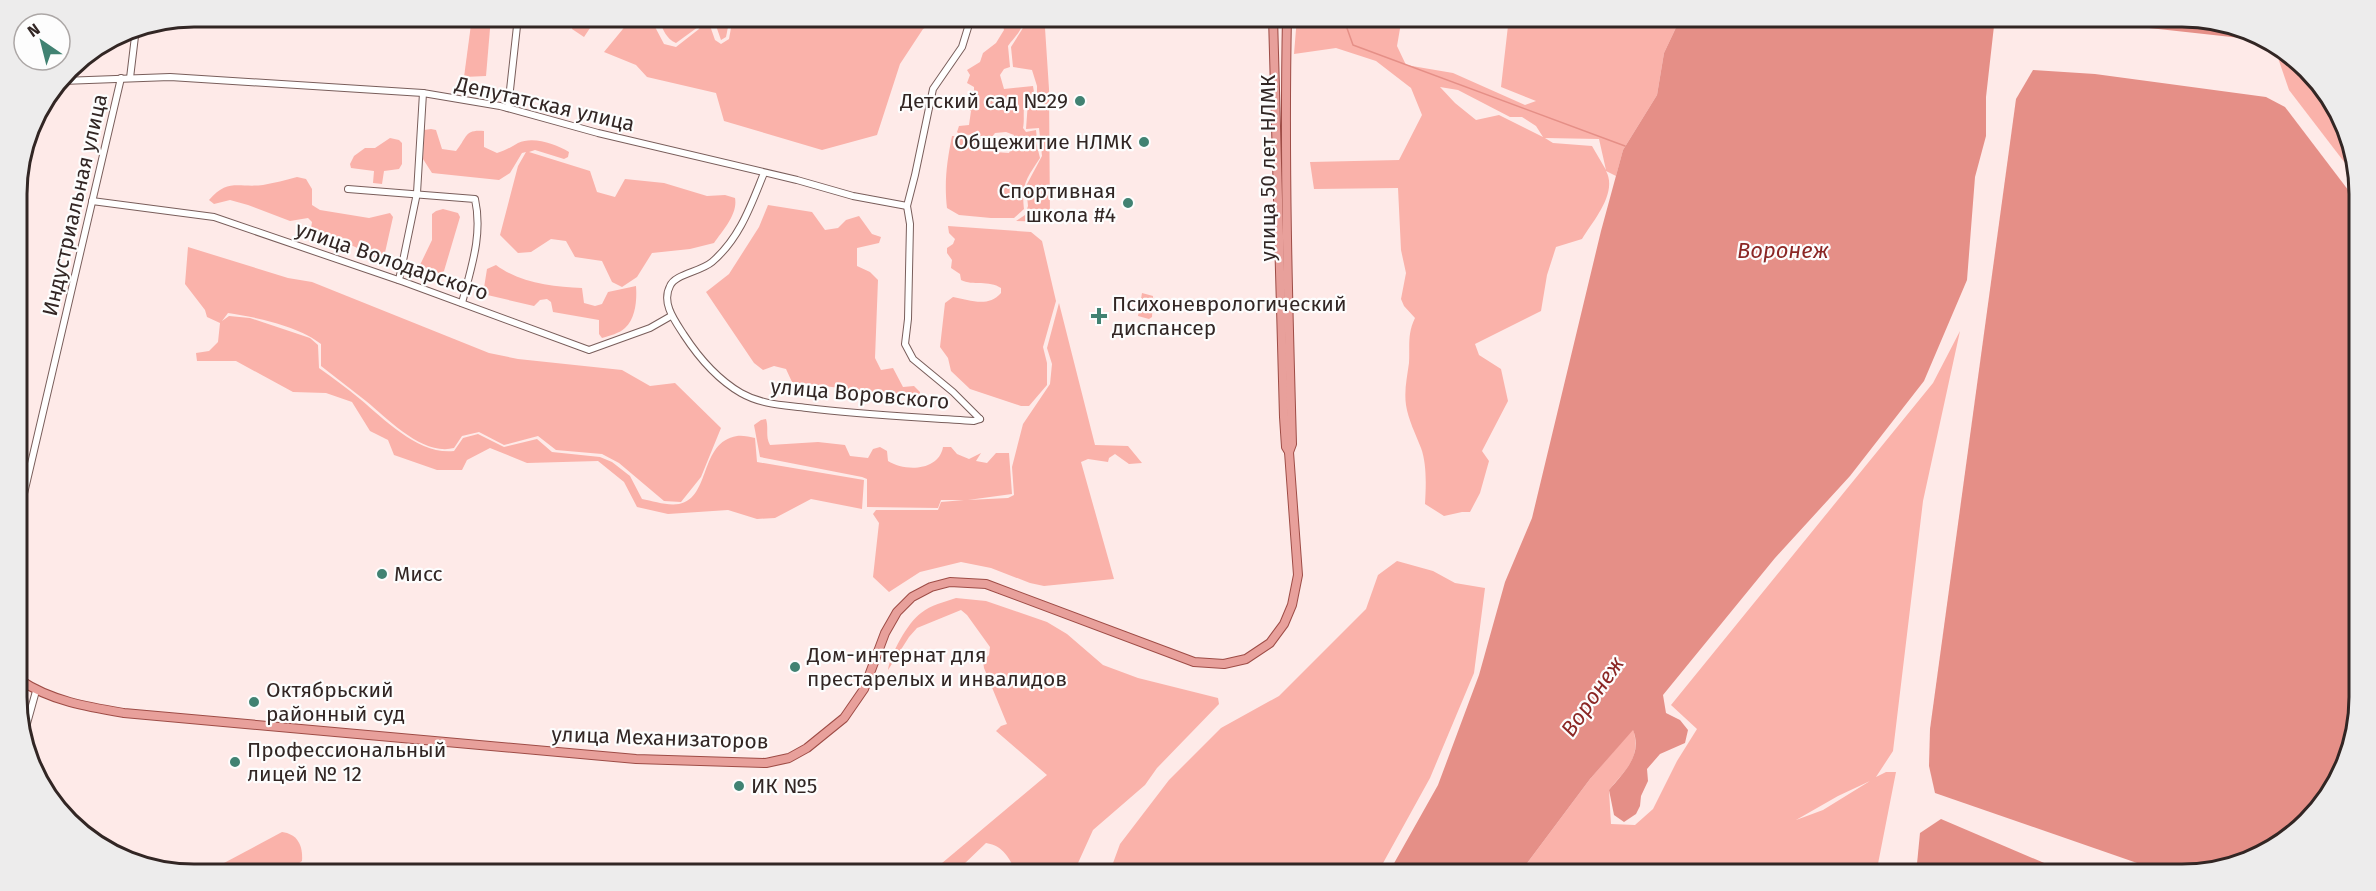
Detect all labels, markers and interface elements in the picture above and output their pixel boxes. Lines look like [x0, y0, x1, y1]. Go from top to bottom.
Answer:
north arrow [12, 12, 72, 72]
text: N [24, 19, 43, 41]
street label: Депутатская улица [452, 70, 637, 137]
street label: улица 50 лет НЛМК [1255, 74, 1281, 261]
place label: Детский сад №29 [899, 88, 1068, 114]
street label: Индустриальная улица [37, 91, 113, 319]
marker: Детский сад №29 [1073, 94, 1087, 108]
place label: Общежитие НЛМК [954, 129, 1133, 155]
marker: Общежитие НЛМК [1137, 135, 1151, 149]
place label: Спортивная школа #4 [999, 178, 1116, 228]
marker: Спортивная школа #4 [1121, 196, 1135, 210]
street label: улица Володарского [292, 216, 492, 306]
water label: Воронеж [1737, 237, 1830, 264]
place label: Психоневрологический диспансер [1112, 291, 1347, 341]
marker: Психоневрологический диспансер [1090, 307, 1108, 325]
street label: улица Воровского [770, 373, 950, 415]
place label: Мисс [394, 561, 443, 587]
marker: Мисс [375, 567, 389, 581]
place label: Дом-интернат для престарелых и инвалидов [806, 642, 1067, 692]
water label: Воронеж [1555, 650, 1630, 742]
marker: Дом-интернат для престарелых и инвалидов [788, 660, 802, 674]
place label: Октябрьский районный суд [266, 677, 405, 727]
marker: Октябрьский районный суд [247, 695, 261, 709]
street label: улица Механизаторов [551, 721, 769, 755]
place label: Профессиональный лицей № 12 [247, 737, 446, 787]
marker: Профессиональный лицей № 12 [228, 755, 242, 769]
place label: ИК №5 [751, 773, 817, 799]
marker: ИК №5 [732, 779, 746, 793]

